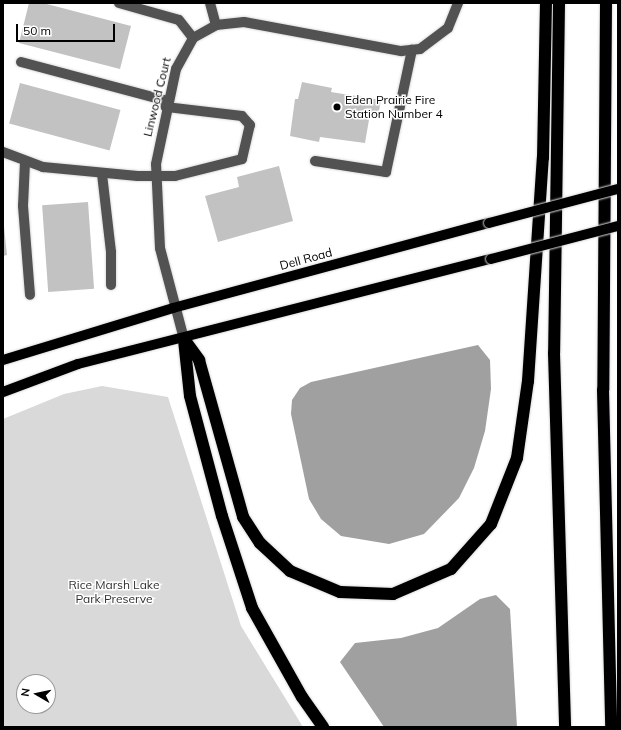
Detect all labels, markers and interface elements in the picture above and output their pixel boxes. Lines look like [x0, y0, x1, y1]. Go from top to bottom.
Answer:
scale bar [18, 16, 117, 42]
text: 50 m [23, 23, 51, 38]
street label: Linwood Court [140, 56, 174, 138]
place label: Eden Prairie Fire Station Number 4 [345, 93, 443, 121]
marker: Eden Prairie Fire Station Number 4 [332, 102, 342, 112]
street label: Dell Road [278, 245, 334, 273]
park label: Rice Marsh Lake Park Preserve [69, 578, 159, 606]
north arrow [16, 674, 56, 714]
text: N [18, 687, 33, 697]

